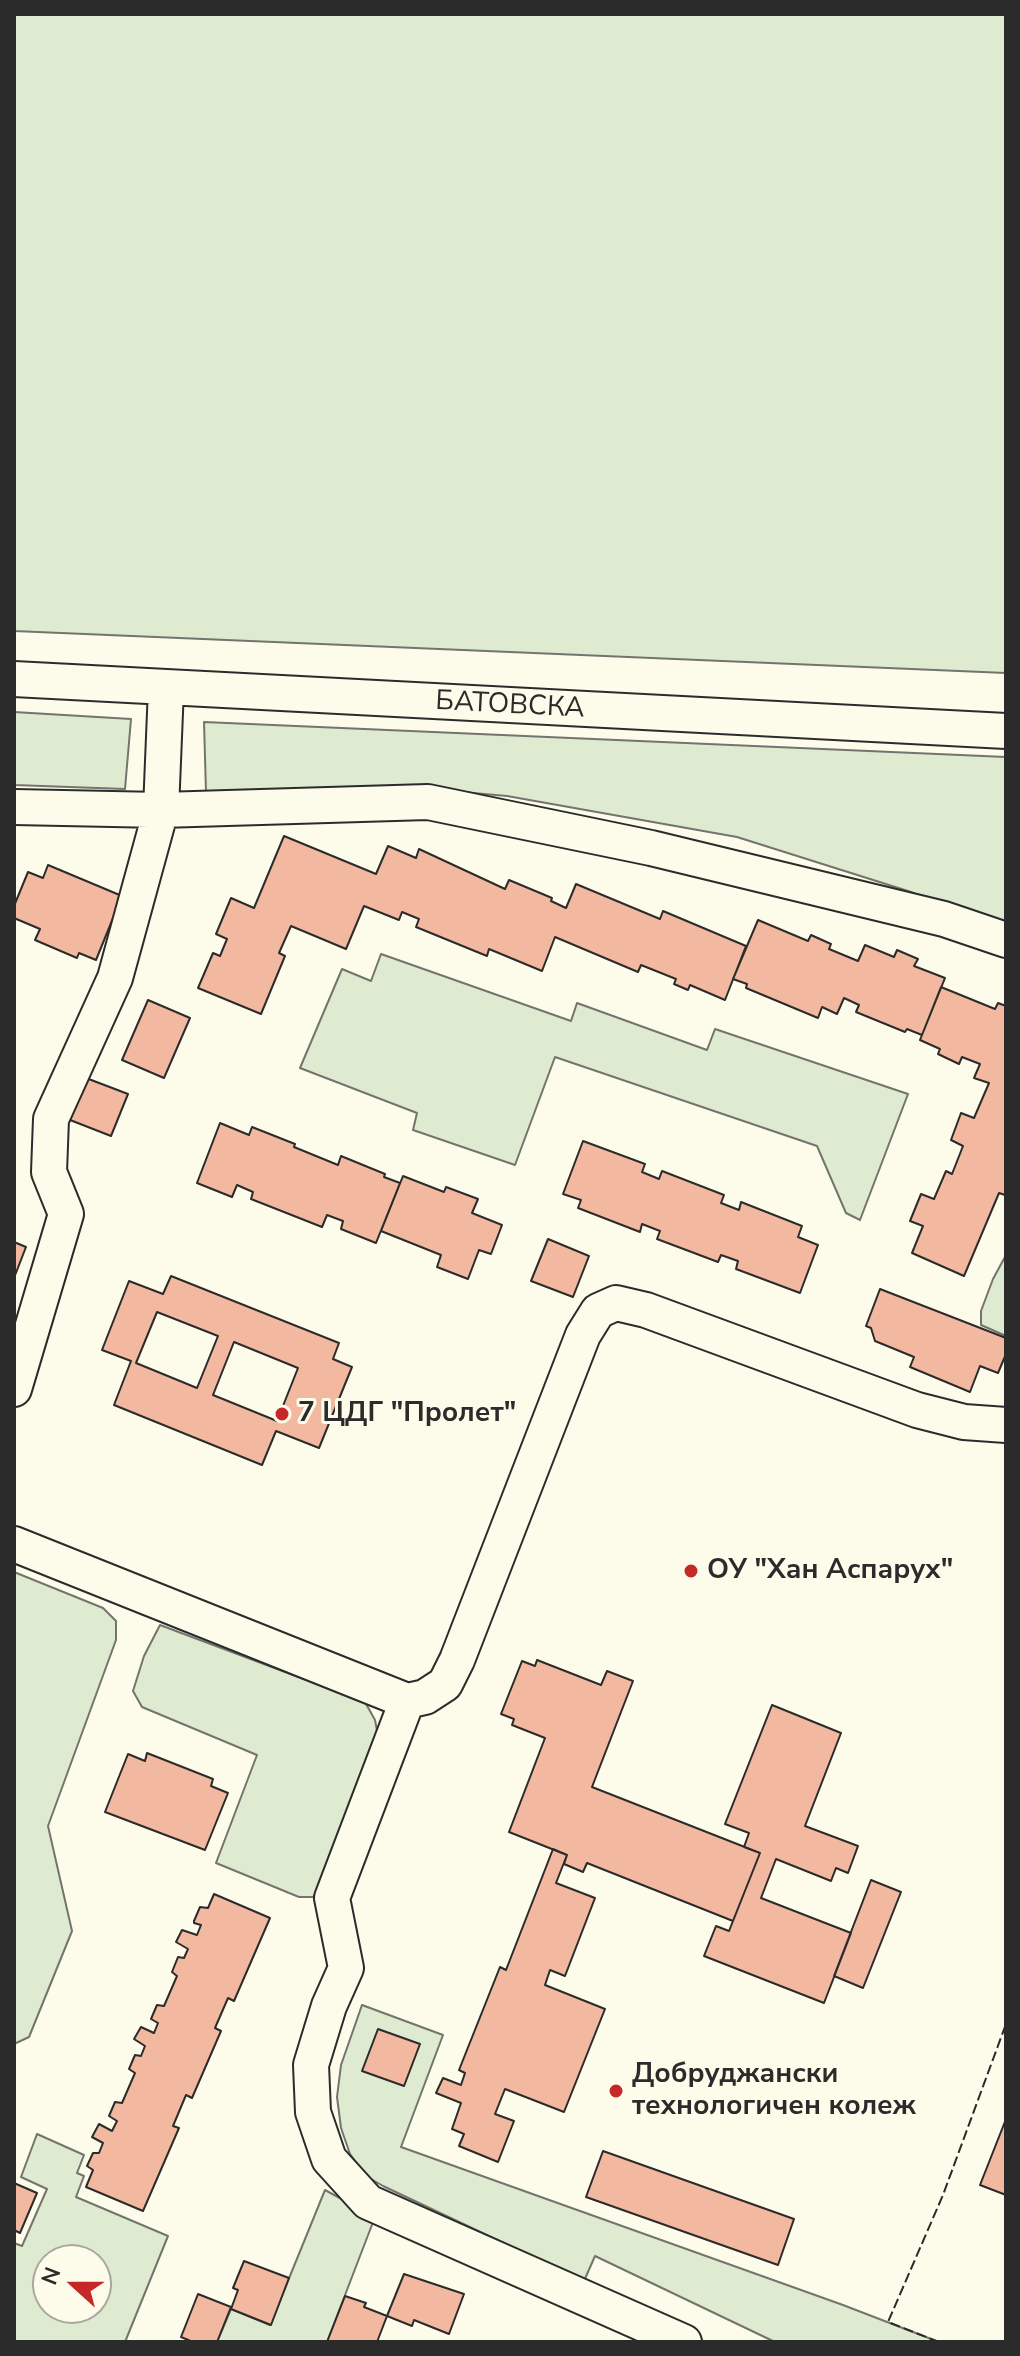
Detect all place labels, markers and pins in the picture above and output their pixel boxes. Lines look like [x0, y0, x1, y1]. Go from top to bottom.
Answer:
place label: 7 ЦДГ "Пролет" [298, 1397, 516, 1431]
marker: 7 ЦДГ "Пролет" [273, 1405, 291, 1423]
place label: ОУ "Хан Аспарух" [707, 1554, 953, 1588]
marker: ОУ "Хан Аспарух" [682, 1562, 700, 1580]
place label: Добруджански технологичен колеж [632, 2058, 916, 2124]
marker: Добруджански технологичен колеж [607, 2082, 625, 2100]

